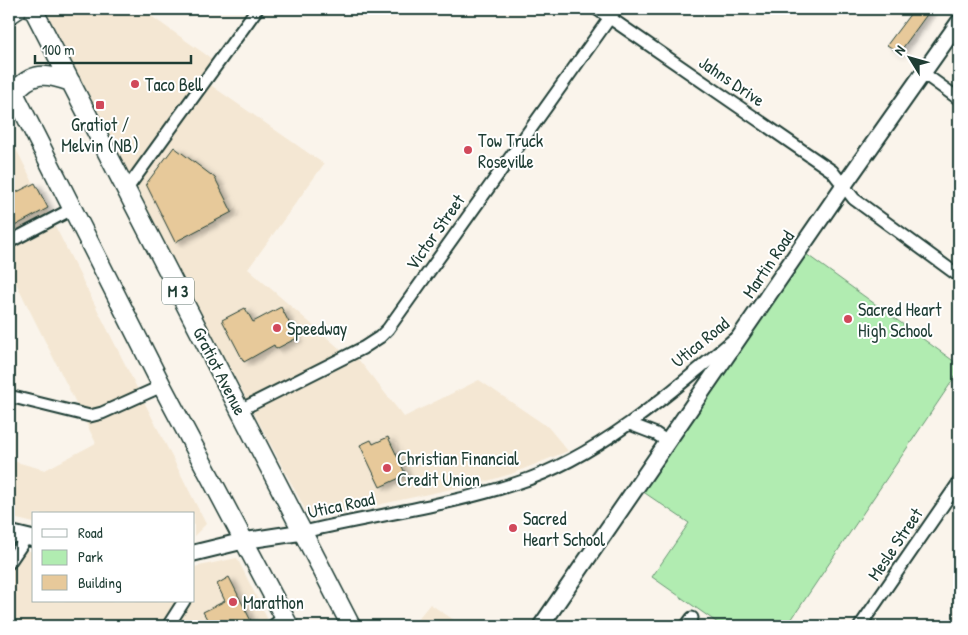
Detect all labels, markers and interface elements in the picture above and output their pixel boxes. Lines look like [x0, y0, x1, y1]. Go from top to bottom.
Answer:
scale bar [35, 32, 191, 64]
north arrow [886, 32, 936, 82]
text: 100 m [42, 39, 75, 60]
text: N [889, 41, 909, 59]
street label: Jahns Drive [694, 50, 770, 112]
place label: Taco Bell [145, 72, 203, 97]
marker: Taco Bell [129, 78, 141, 90]
marker: Gratiot / Melvin (NB) [94, 99, 106, 111]
place label: Gratiot / Melvin (NB) [61, 112, 139, 158]
place label: Tow Truck Roseville [478, 128, 544, 174]
marker: Tow Truck Roseville [462, 144, 474, 156]
street label: Victor Street [400, 188, 471, 275]
street label: Martin Road [736, 225, 800, 303]
road number: M 3 [162, 278, 194, 304]
place label: Sacred Heart High School [858, 297, 942, 343]
street label: Utica Road [666, 311, 734, 373]
marker: Sacred Heart High School [842, 313, 854, 325]
place label: Speedway [287, 316, 348, 341]
marker: Speedway [271, 322, 283, 334]
street label: Gratiot Avenue [187, 323, 253, 419]
place label: Christian Financial Credit Union [397, 446, 519, 492]
marker: Christian Financial Credit Union [381, 462, 393, 474]
street label: Utica Road [305, 486, 377, 524]
street label: Mesle Street [861, 502, 929, 585]
place label: Sacred Heart School [523, 506, 605, 552]
legend [32, 512, 195, 602]
text: Road [78, 522, 103, 543]
marker: Sacred Heart School [507, 522, 519, 534]
text: Park [78, 546, 103, 567]
text: Building [78, 572, 122, 593]
place label: Marathon [243, 590, 304, 615]
marker: Marathon [227, 596, 239, 608]

